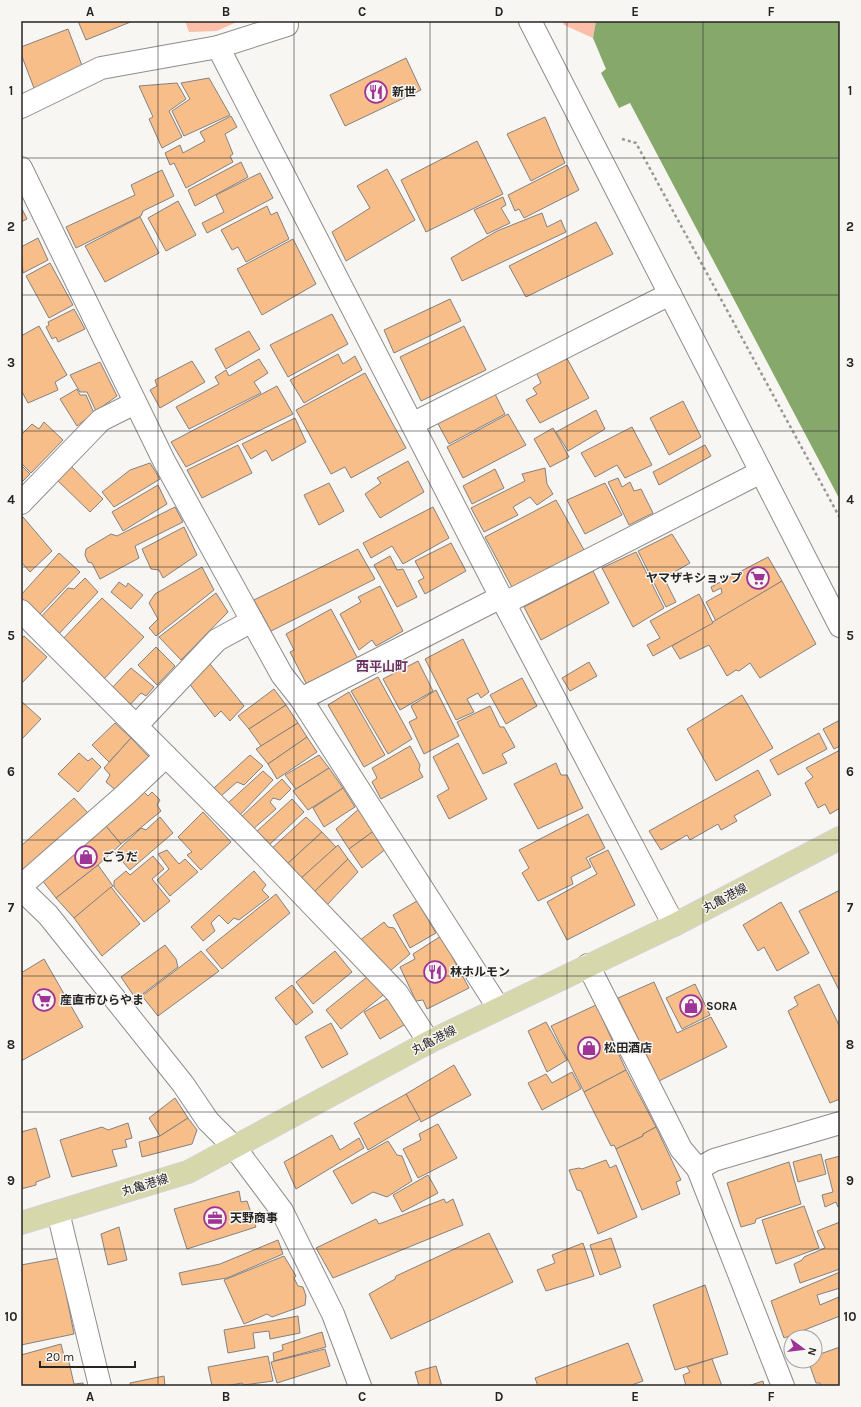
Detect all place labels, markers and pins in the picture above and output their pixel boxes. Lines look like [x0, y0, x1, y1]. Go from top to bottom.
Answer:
restaurant icon: 新世 [363, 79, 389, 105]
place label: 新世 [392, 85, 416, 99]
supermarket icon: ヤマザキショップ [745, 565, 771, 591]
place label: ヤマザキショップ [646, 571, 742, 585]
shop icon: ごうだ [73, 844, 99, 870]
place label: ごうだ [102, 850, 138, 864]
restaurant icon: 林ホルモン [422, 959, 448, 985]
place label: 林ホルモン [450, 965, 510, 979]
supermarket icon: 産直市ひらやま [31, 987, 57, 1013]
place label: 産直市ひらやま [60, 993, 144, 1007]
shop icon: SORA [678, 993, 704, 1019]
place label: SORA [706, 999, 738, 1013]
shop icon: 松田酒店 [576, 1035, 602, 1061]
place label: 松田酒店 [604, 1041, 652, 1055]
office icon: 天野商事 [202, 1205, 228, 1231]
place label: 天野商事 [230, 1211, 278, 1225]

